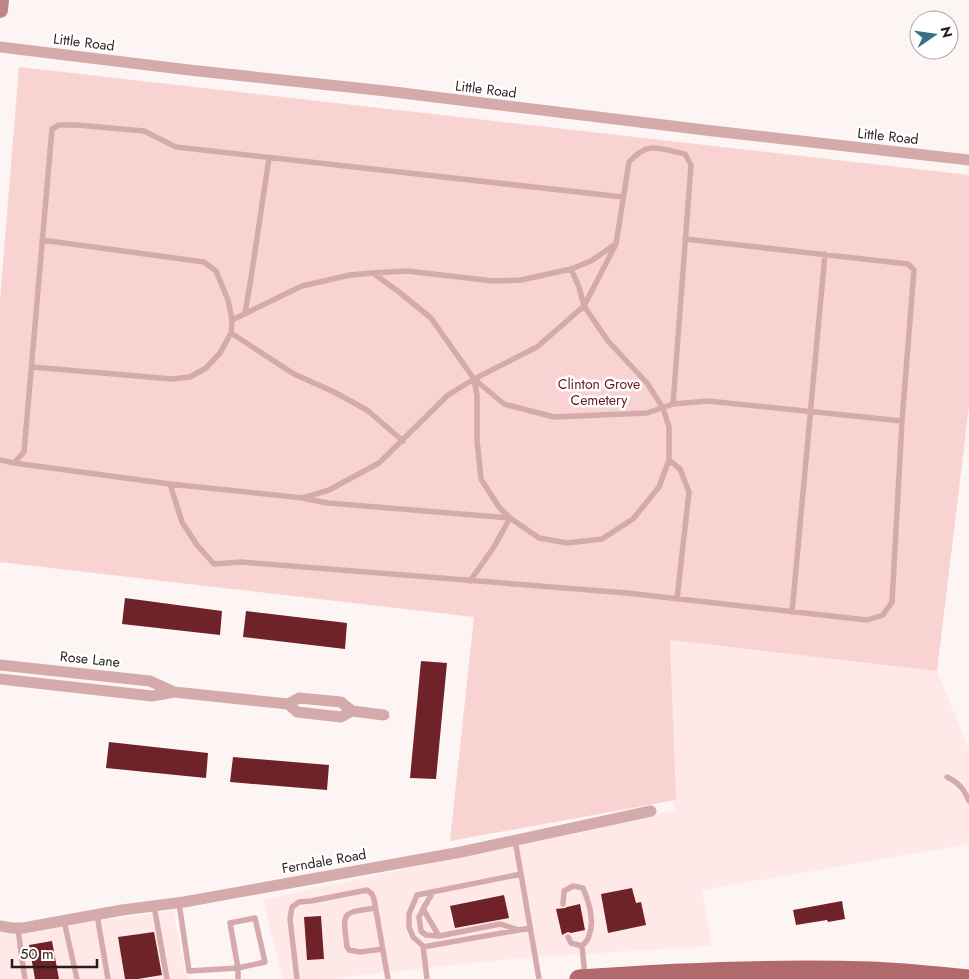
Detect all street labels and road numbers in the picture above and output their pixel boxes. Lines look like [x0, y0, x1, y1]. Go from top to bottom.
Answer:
street label: Little Road [52, 28, 116, 56]
street label: Little Road [454, 75, 518, 103]
street label: Little Road [856, 123, 920, 149]
street label: Rose Lane [59, 646, 121, 672]
street label: Ferndale Road [280, 844, 368, 878]

